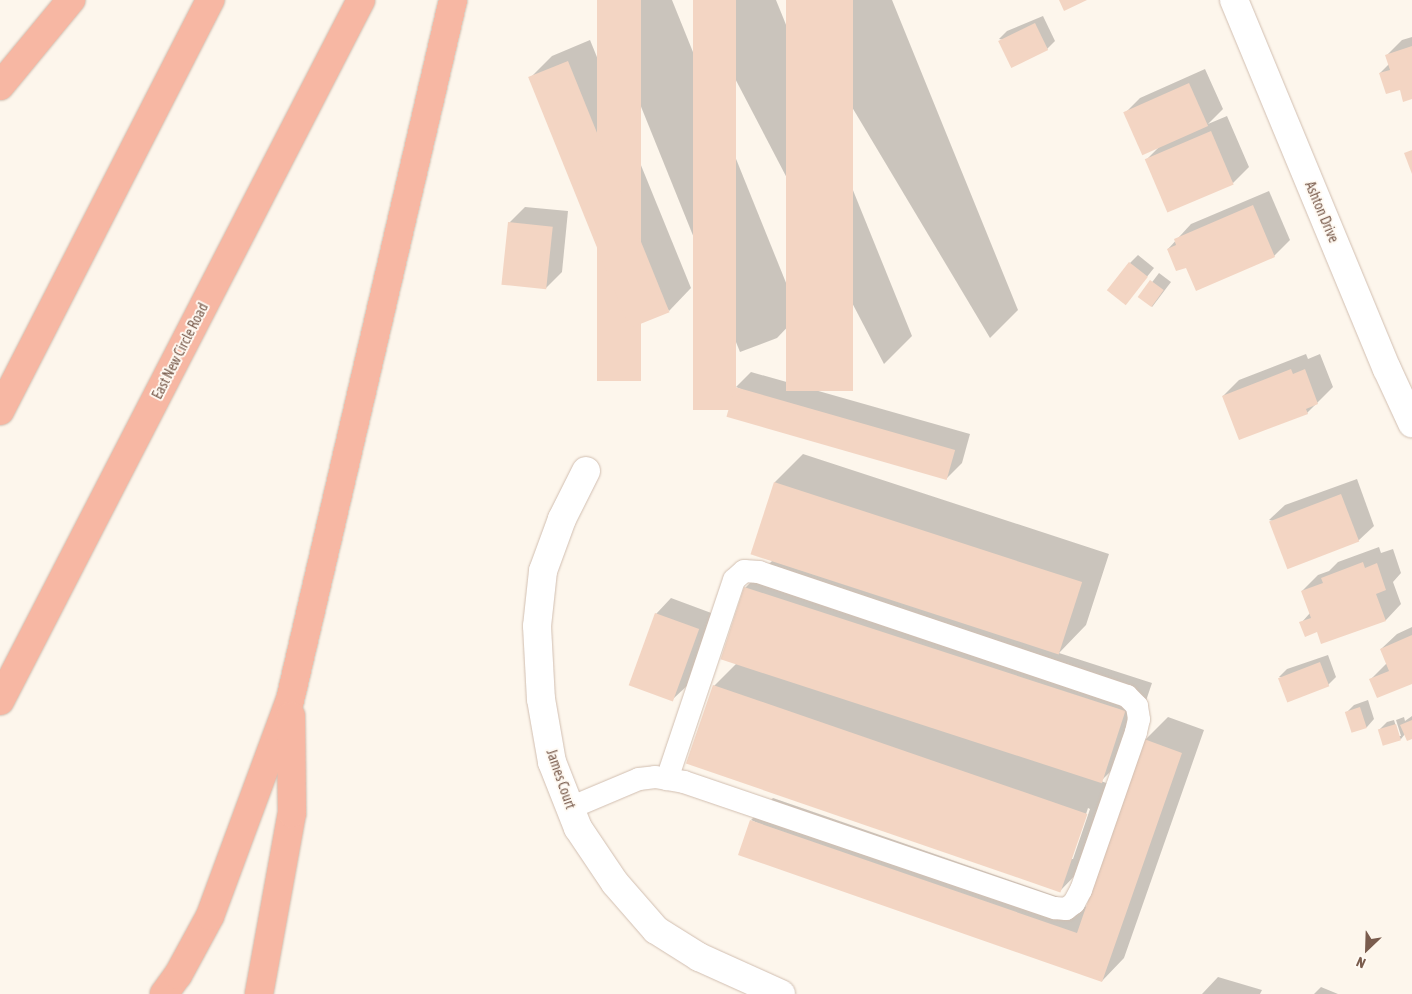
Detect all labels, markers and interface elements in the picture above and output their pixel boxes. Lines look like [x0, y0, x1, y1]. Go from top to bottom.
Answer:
street label: Ashton Drive [1302, 179, 1342, 245]
street label: East New Circle Road [149, 300, 211, 402]
street label: James Court [543, 747, 579, 811]
north arrow [1342, 924, 1392, 974]
text: N [1354, 954, 1368, 972]

